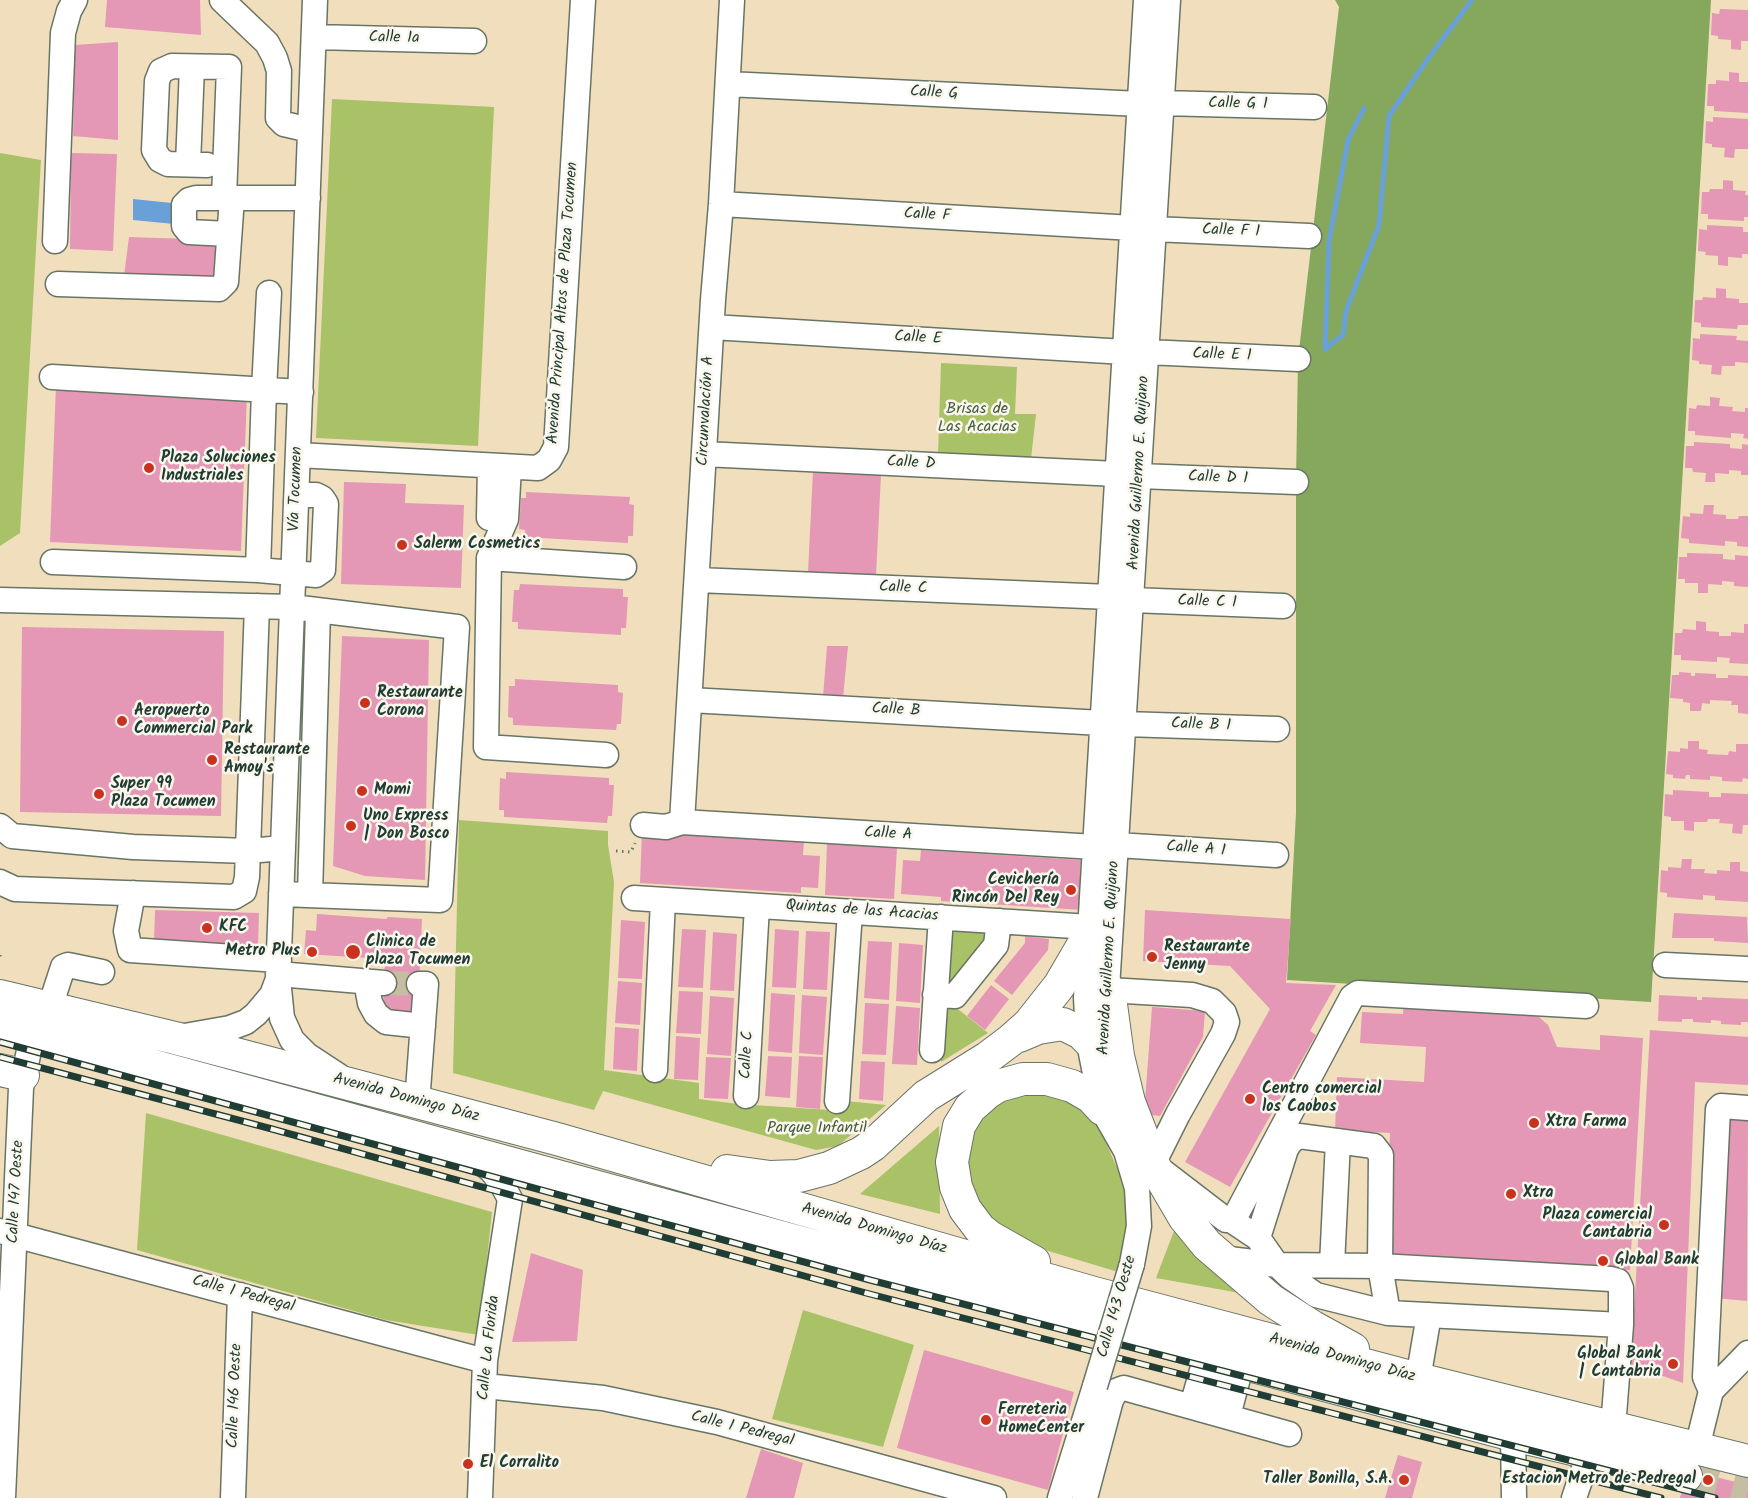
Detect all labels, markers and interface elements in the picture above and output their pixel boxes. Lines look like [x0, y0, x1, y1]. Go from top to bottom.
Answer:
street label: Calle 1a [368, 29, 420, 49]
street label: Calle G [909, 83, 959, 105]
street label: Calle G 1 [1208, 95, 1268, 115]
street label: Avenida Principal Altos de Plaza Tocumen [545, 161, 583, 445]
street label: Calle F [903, 205, 951, 227]
street label: Calle F 1 [1202, 221, 1260, 243]
street label: Calle E [894, 328, 942, 350]
street label: Calle E 1 [1192, 345, 1252, 367]
street label: Circunvalación A [695, 355, 719, 467]
street label: Avenida Guillermo E. Quijano [1125, 375, 1155, 571]
park label: Brisas de Las Acacias [937, 400, 1017, 438]
street label: Vía Tocumen [286, 446, 308, 532]
place label: Plaza Soluciones Industriales [161, 449, 276, 487]
street label: Calle D [886, 453, 936, 475]
marker: Plaza Soluciones Industriales [142, 461, 156, 475]
street label: Calle D 1 [1188, 468, 1248, 490]
place label: Salerm Cosmetics [414, 535, 540, 555]
marker: Salerm Cosmetics [395, 538, 409, 552]
street label: Calle C [879, 579, 927, 599]
street label: Calle C 1 [1177, 592, 1237, 614]
place label: Restaurante Corona [377, 684, 463, 722]
marker: Restaurante Corona [358, 696, 372, 710]
street label: Calle B [871, 700, 921, 722]
place label: Aeropuerto Commercial Park [134, 702, 252, 740]
marker: Aeropuerto Commercial Park [115, 714, 129, 728]
street label: Calle B 1 [1171, 715, 1231, 737]
place label: Restaurante Amoy's [224, 741, 310, 779]
marker: Restaurante Amoy's [205, 753, 219, 767]
place label: Super 99 Plaza Tocumen [111, 775, 216, 813]
place label: Momi [374, 781, 411, 801]
marker: Momi [355, 784, 369, 798]
marker: Super 99 Plaza Tocumen [92, 787, 106, 801]
place label: Uno Express | Don Bosco [363, 807, 449, 845]
marker: Uno Express | Don Bosco [344, 819, 358, 833]
street label: Calle A [863, 824, 913, 846]
street label: Calle A 1 [1166, 838, 1226, 862]
street label: Avenida Guillermo E. Quijano [1095, 860, 1125, 1056]
place label: Cevichería Rincón Del Rey [952, 871, 1059, 909]
marker: Cevichería Rincón Del Rey [1064, 883, 1078, 897]
street label: Quintas de las Acacias [785, 897, 939, 927]
place label: KFC [219, 918, 247, 938]
marker: KFC [200, 921, 214, 935]
place label: Clinica de plaza Tocumen [366, 933, 470, 971]
place label: Restaurante Jenny [1164, 938, 1250, 976]
place label: Metro Plus [225, 942, 300, 962]
marker: Clinica de plaza Tocumen [344, 943, 362, 961]
marker: Metro Plus [305, 945, 319, 959]
marker: Restaurante Jenny [1145, 950, 1159, 964]
street label: Calle C [737, 1030, 759, 1080]
street label: Avenida Domingo Díaz [331, 1070, 481, 1128]
place label: Centro comercial los Caobos [1262, 1080, 1381, 1118]
marker: Centro comercial los Caobos [1243, 1092, 1257, 1106]
place label: Xtra Farma [1546, 1113, 1627, 1133]
marker: Xtra Farma [1527, 1116, 1541, 1130]
park label: Parque Infantil [767, 1119, 867, 1139]
street label: Calle 147 Oeste [5, 1140, 29, 1244]
place label: Xtra [1523, 1184, 1554, 1204]
marker: Xtra [1504, 1187, 1518, 1201]
street label: Avenida Domingo Díaz [799, 1200, 949, 1260]
place label: Plaza comercial Cantabria [1543, 1206, 1652, 1244]
marker: Plaza comercial Cantabria [1657, 1218, 1671, 1232]
place label: Global Bank [1615, 1251, 1699, 1271]
street label: Calle 143 Oeste [1094, 1254, 1142, 1360]
marker: Global Bank [1596, 1254, 1610, 1268]
street label: Calle 1 Pedregal [190, 1272, 296, 1318]
street label: Calle La Florida [475, 1295, 505, 1401]
street label: Avenida Domingo Díaz [1267, 1330, 1417, 1388]
street label: Calle 146 Oeste [225, 1343, 247, 1449]
place label: Global Bank | Cantabria [1577, 1345, 1661, 1383]
marker: Global Bank | Cantabria [1666, 1357, 1680, 1371]
place label: Ferreteria HomeCenter [998, 1401, 1084, 1439]
street label: Calle 1 Pedregal [689, 1408, 795, 1452]
marker: Ferreteria HomeCenter [979, 1413, 993, 1427]
place label: El Corralito [480, 1454, 559, 1474]
marker: El Corralito [461, 1457, 475, 1471]
place label: Taller Bonilla, S.A. [1263, 1470, 1392, 1490]
place label: Estacion Metro de Pedregal [1502, 1470, 1696, 1490]
marker: Taller Bonilla, S.A. [1397, 1473, 1411, 1487]
marker: Estacion Metro de Pedregal [1701, 1473, 1715, 1487]

